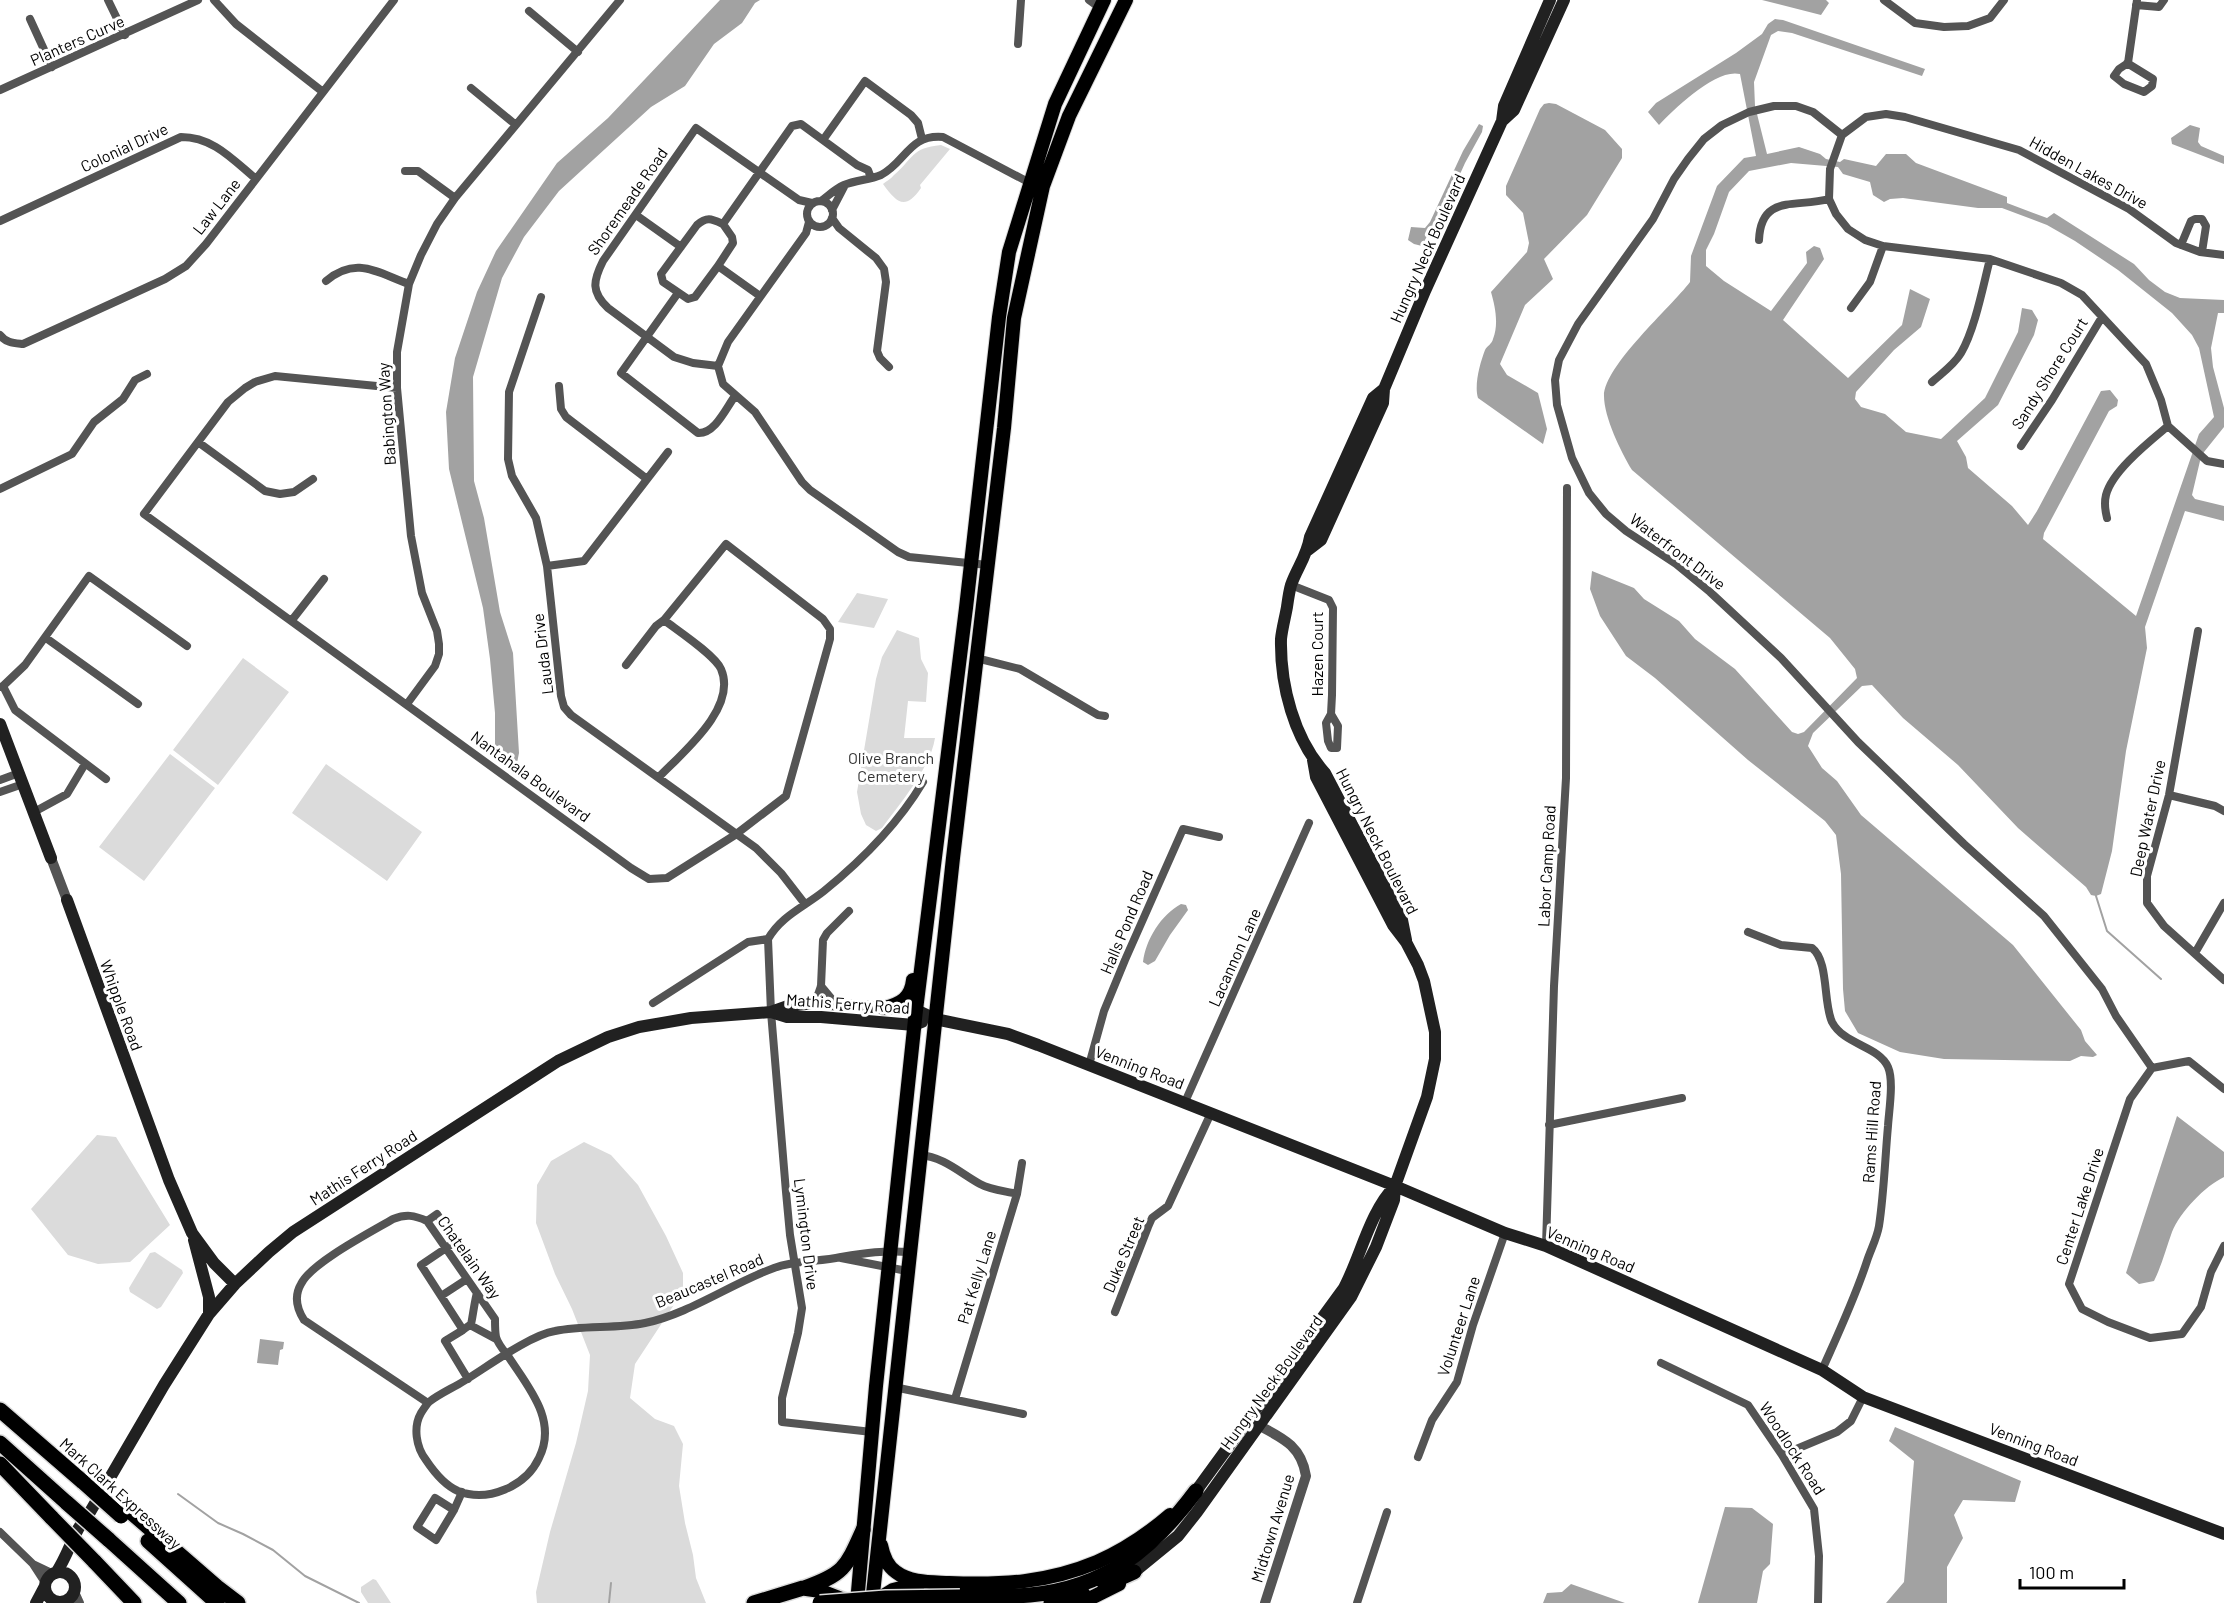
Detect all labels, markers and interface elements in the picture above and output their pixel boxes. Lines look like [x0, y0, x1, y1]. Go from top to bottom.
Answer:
street label: Planters Curve [27, 11, 127, 69]
street label: Colonial Drive [77, 118, 171, 176]
street label: Hidden Lakes Drive [2027, 132, 2151, 212]
street label: Shoremeade Road [583, 144, 671, 258]
street label: Hungry Neck Boulevard [1386, 170, 1468, 326]
street label: Law Lane [188, 174, 244, 238]
street label: Sandy Shore Court [2007, 314, 2091, 432]
street label: Babington Way [373, 361, 399, 466]
street label: Waterfront Drive [1626, 509, 1730, 593]
street label: Lauda Drive [528, 612, 556, 696]
street label: Hazen Court [1307, 612, 1326, 696]
street label: Nantahala Boulevard [468, 726, 594, 826]
park label: Olive Branch Cemetery [848, 748, 934, 785]
street label: Deep Water Drive [2125, 758, 2169, 878]
street label: Hungry Neck Boulevard [1333, 765, 1423, 917]
street label: Labor Camp Road [1533, 805, 1559, 927]
street label: Halls Pond Road [1096, 867, 1156, 977]
street label: Lacannon Lane [1204, 905, 1264, 1009]
street label: Whipple Road [97, 957, 147, 1053]
street label: Mathis Ferry Road [785, 989, 911, 1017]
street label: Venning Road [1093, 1041, 1187, 1093]
street label: Rams Hill Road [1858, 1080, 1884, 1184]
street label: Mathis Ferry Road [306, 1125, 420, 1209]
street label: Center Lake Drive [2051, 1145, 2107, 1267]
street label: Lymington Drive [791, 1177, 823, 1291]
street label: Chatelain Way [434, 1212, 506, 1303]
street label: Duke Street [1098, 1213, 1148, 1295]
street label: Venning Road [1544, 1222, 1638, 1276]
street label: Pat Kelly Lane [953, 1228, 999, 1326]
street label: Beaucastel Road [652, 1249, 766, 1311]
street label: Volunteer Lane [1433, 1274, 1483, 1378]
street label: Hungry Neck Boulevard [1216, 1311, 1326, 1453]
street label: Woodlock Road [1756, 1398, 1830, 1498]
street label: Venning Road [1987, 1418, 2081, 1470]
street label: Mark Clark Expressway [56, 1433, 186, 1553]
street label: Midtown Avenue [1246, 1471, 1298, 1585]
scale bar [2020, 1552, 2124, 1590]
text: 100 m [2029, 1561, 2074, 1583]

